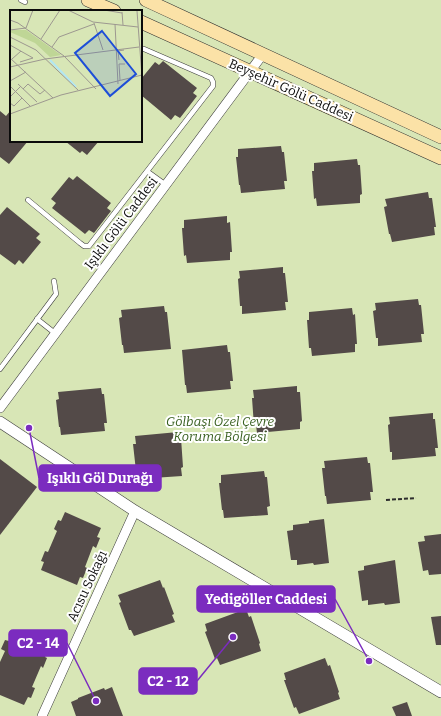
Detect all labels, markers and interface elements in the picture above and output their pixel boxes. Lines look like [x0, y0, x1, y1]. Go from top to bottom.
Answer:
inset map [10, 10, 142, 142]
street label: Beyşehir Gölü Caddesi [226, 56, 356, 124]
street label: Işıklı Gölü Caddesi [82, 174, 161, 272]
park label: Gölbaşı Özel Çevre Koruma Bölgesi [166, 414, 274, 444]
callout: Işıklı Göl Durağı [39, 465, 161, 491]
text: Işıklı Göl Durağı [47, 470, 154, 487]
street label: Acısu Sokağı [64, 548, 110, 624]
callout: Yedigöller Caddesi [197, 586, 335, 612]
text: Yedigöller Caddesi [205, 591, 328, 608]
callout: C2 - 14 [9, 630, 67, 656]
text: C2 - 14 [17, 635, 60, 652]
callout: C2 - 12 [139, 668, 197, 694]
text: C2 - 12 [147, 673, 189, 690]

